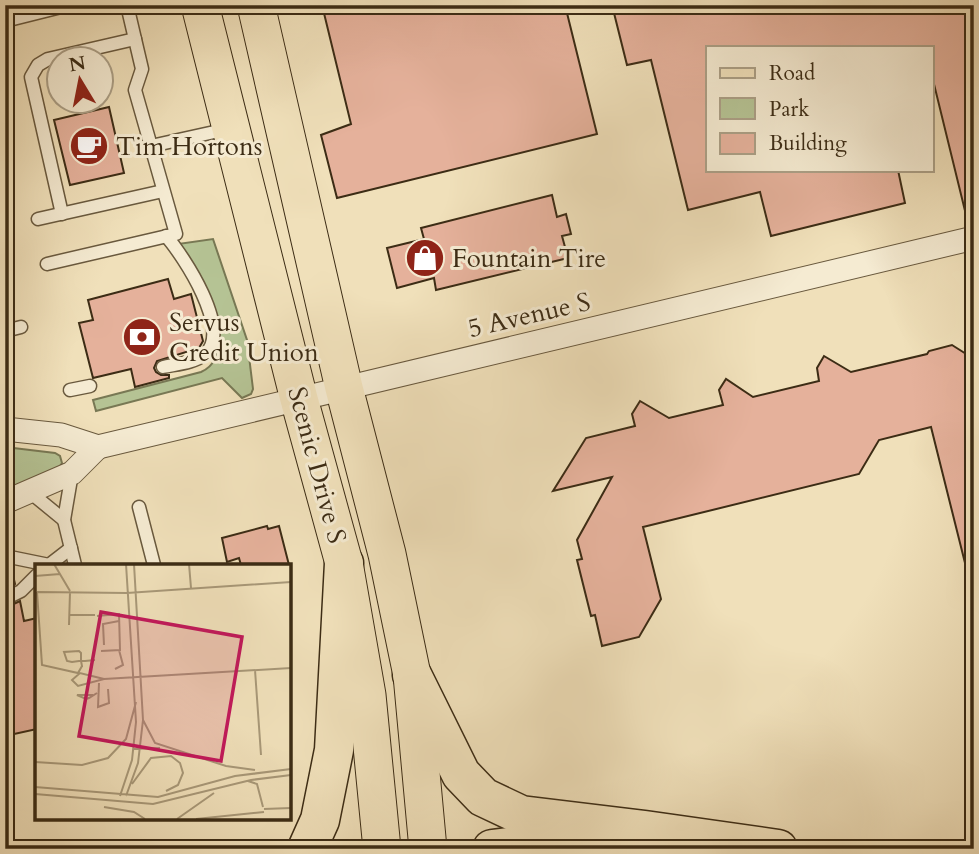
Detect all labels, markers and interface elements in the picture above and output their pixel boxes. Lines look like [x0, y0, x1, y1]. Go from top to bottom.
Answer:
north arrow [46, 46, 116, 116]
legend [706, 46, 934, 172]
text: N [67, 50, 88, 78]
text: Road [769, 59, 815, 88]
text: Park [769, 95, 810, 124]
cafe icon: Tim Hortons [68, 125, 110, 167]
place label: Tim Hortons [116, 129, 262, 164]
text: Building [769, 129, 847, 158]
shop icon: Fountain Tire [404, 237, 446, 279]
place label: Fountain Tire [452, 241, 606, 276]
street label: 5 Avenue S [464, 284, 594, 346]
place label: Servus Credit Union [169, 305, 319, 370]
bank icon: Servus Credit Union [121, 316, 163, 358]
street label: Scenic Drive S [279, 383, 355, 547]
inset map [35, 564, 290, 819]

